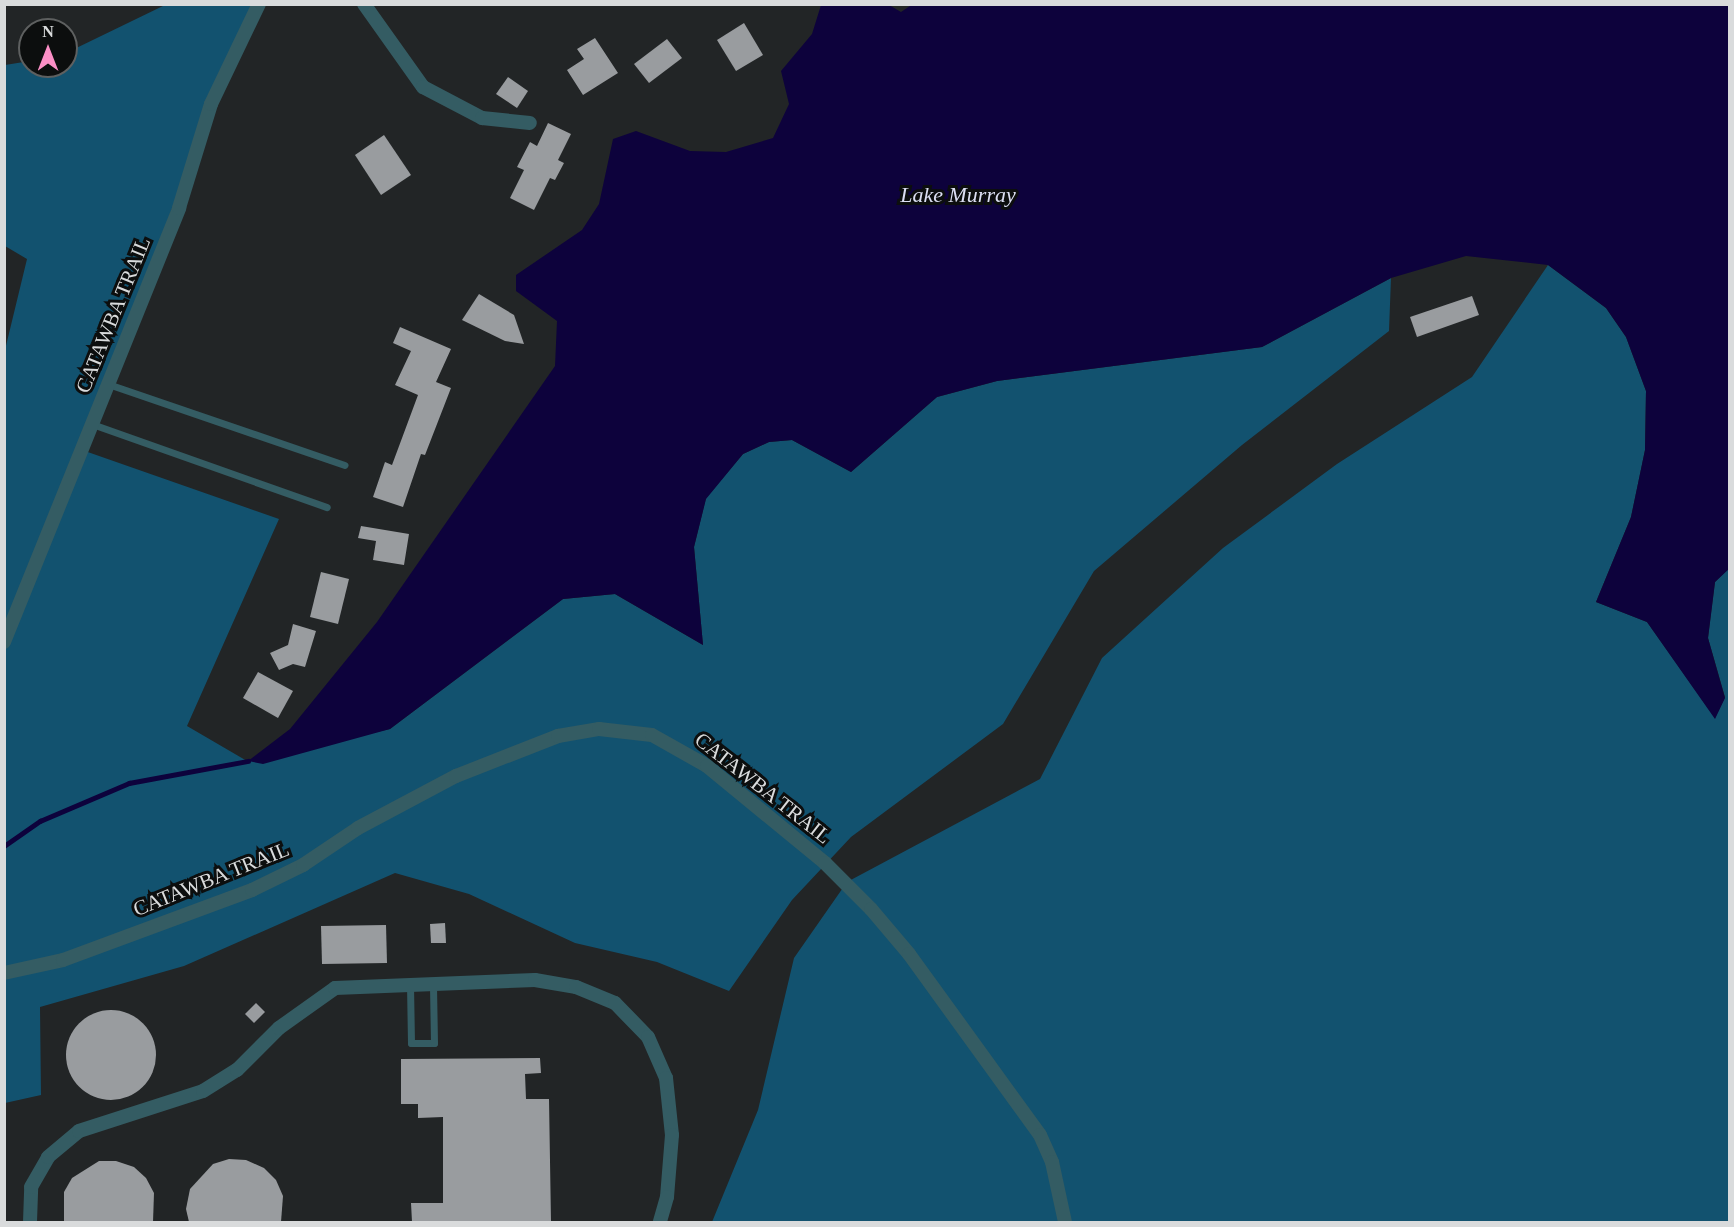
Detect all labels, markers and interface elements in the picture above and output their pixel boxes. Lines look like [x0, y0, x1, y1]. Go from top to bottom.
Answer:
north arrow [18, 18, 78, 78]
text: N [42, 23, 54, 40]
water label: Lake Murray [900, 182, 1016, 208]
street label: CATAWBA TRAIL [70, 233, 156, 397]
street label: CATAWBA TRAIL [689, 726, 837, 850]
street label: CATAWBA TRAIL [129, 836, 293, 922]

